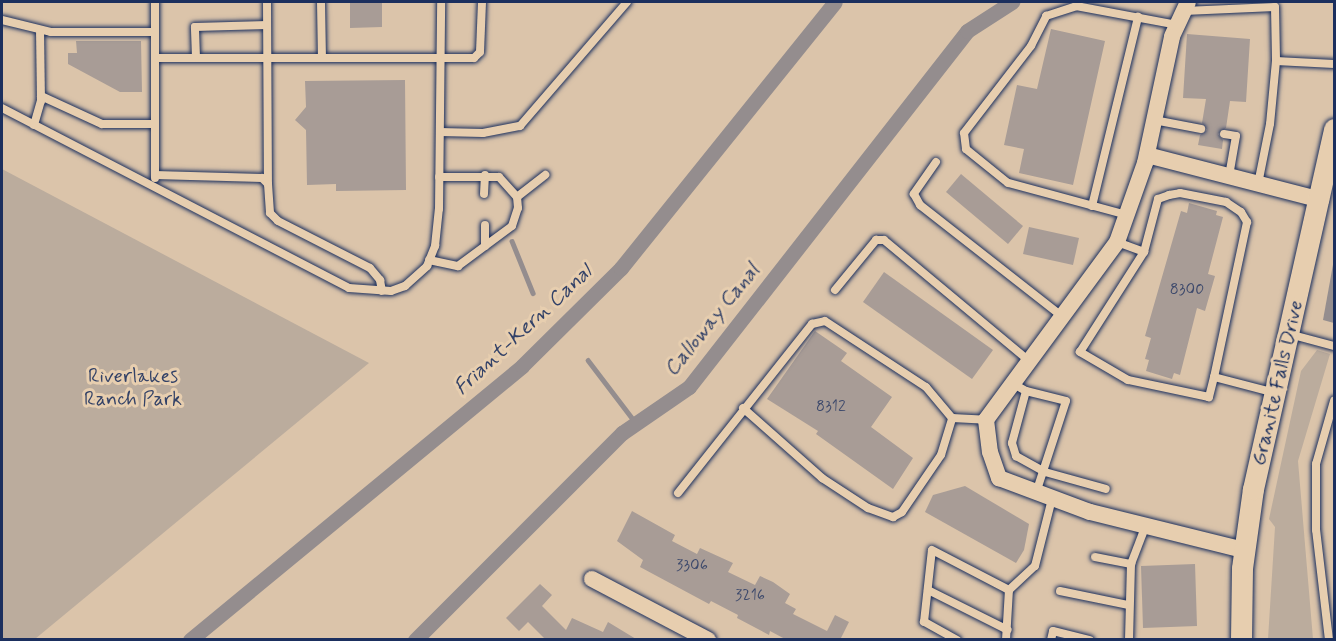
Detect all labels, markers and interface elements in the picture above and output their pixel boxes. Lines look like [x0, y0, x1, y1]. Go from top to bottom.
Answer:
water label: Calloway Canal [659, 258, 765, 382]
water label: Friant-Kern Canal [449, 260, 597, 400]
house number: 8300 [1170, 280, 1204, 300]
street label: Granite Falls Drive [1248, 300, 1308, 466]
park label: Riverlakes Ranch Park [84, 364, 182, 411]
house number: 8312 [816, 397, 846, 417]
house number: 3306 [676, 556, 708, 576]
house number: 3216 [735, 586, 765, 606]

